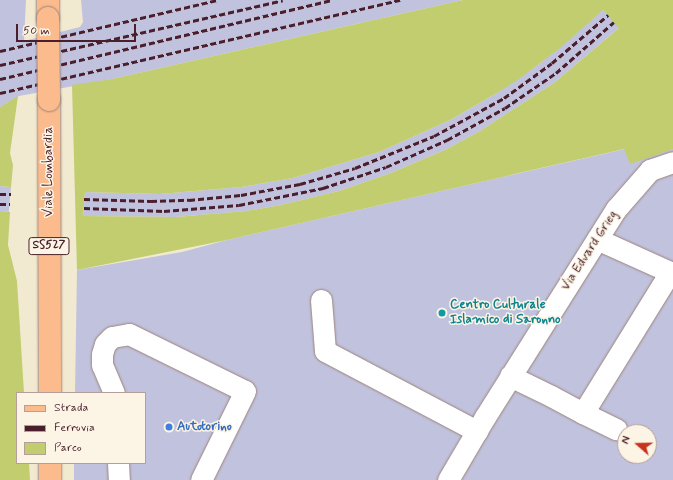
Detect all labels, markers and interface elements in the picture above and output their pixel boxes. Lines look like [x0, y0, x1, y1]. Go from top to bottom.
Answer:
scale bar [18, 16, 138, 42]
text: 50 m [23, 23, 50, 39]
street label: Viale Lombardia [41, 126, 57, 218]
street label: Via Edvard Grieg [558, 208, 622, 294]
road number: SS527 [28, 236, 70, 256]
place label: Centro Culturale Islamico di Saronno [450, 298, 559, 329]
marker: Centro Culturale Islamico di Saronno [437, 308, 447, 318]
legend [16, 392, 146, 464]
text: Strada [54, 400, 88, 416]
place label: Autotorino [177, 419, 232, 435]
text: Ferrovia [54, 420, 95, 436]
marker: Autotorino [164, 422, 174, 432]
north arrow [617, 424, 657, 464]
text: N [619, 434, 634, 446]
text: Parco [54, 440, 82, 456]

